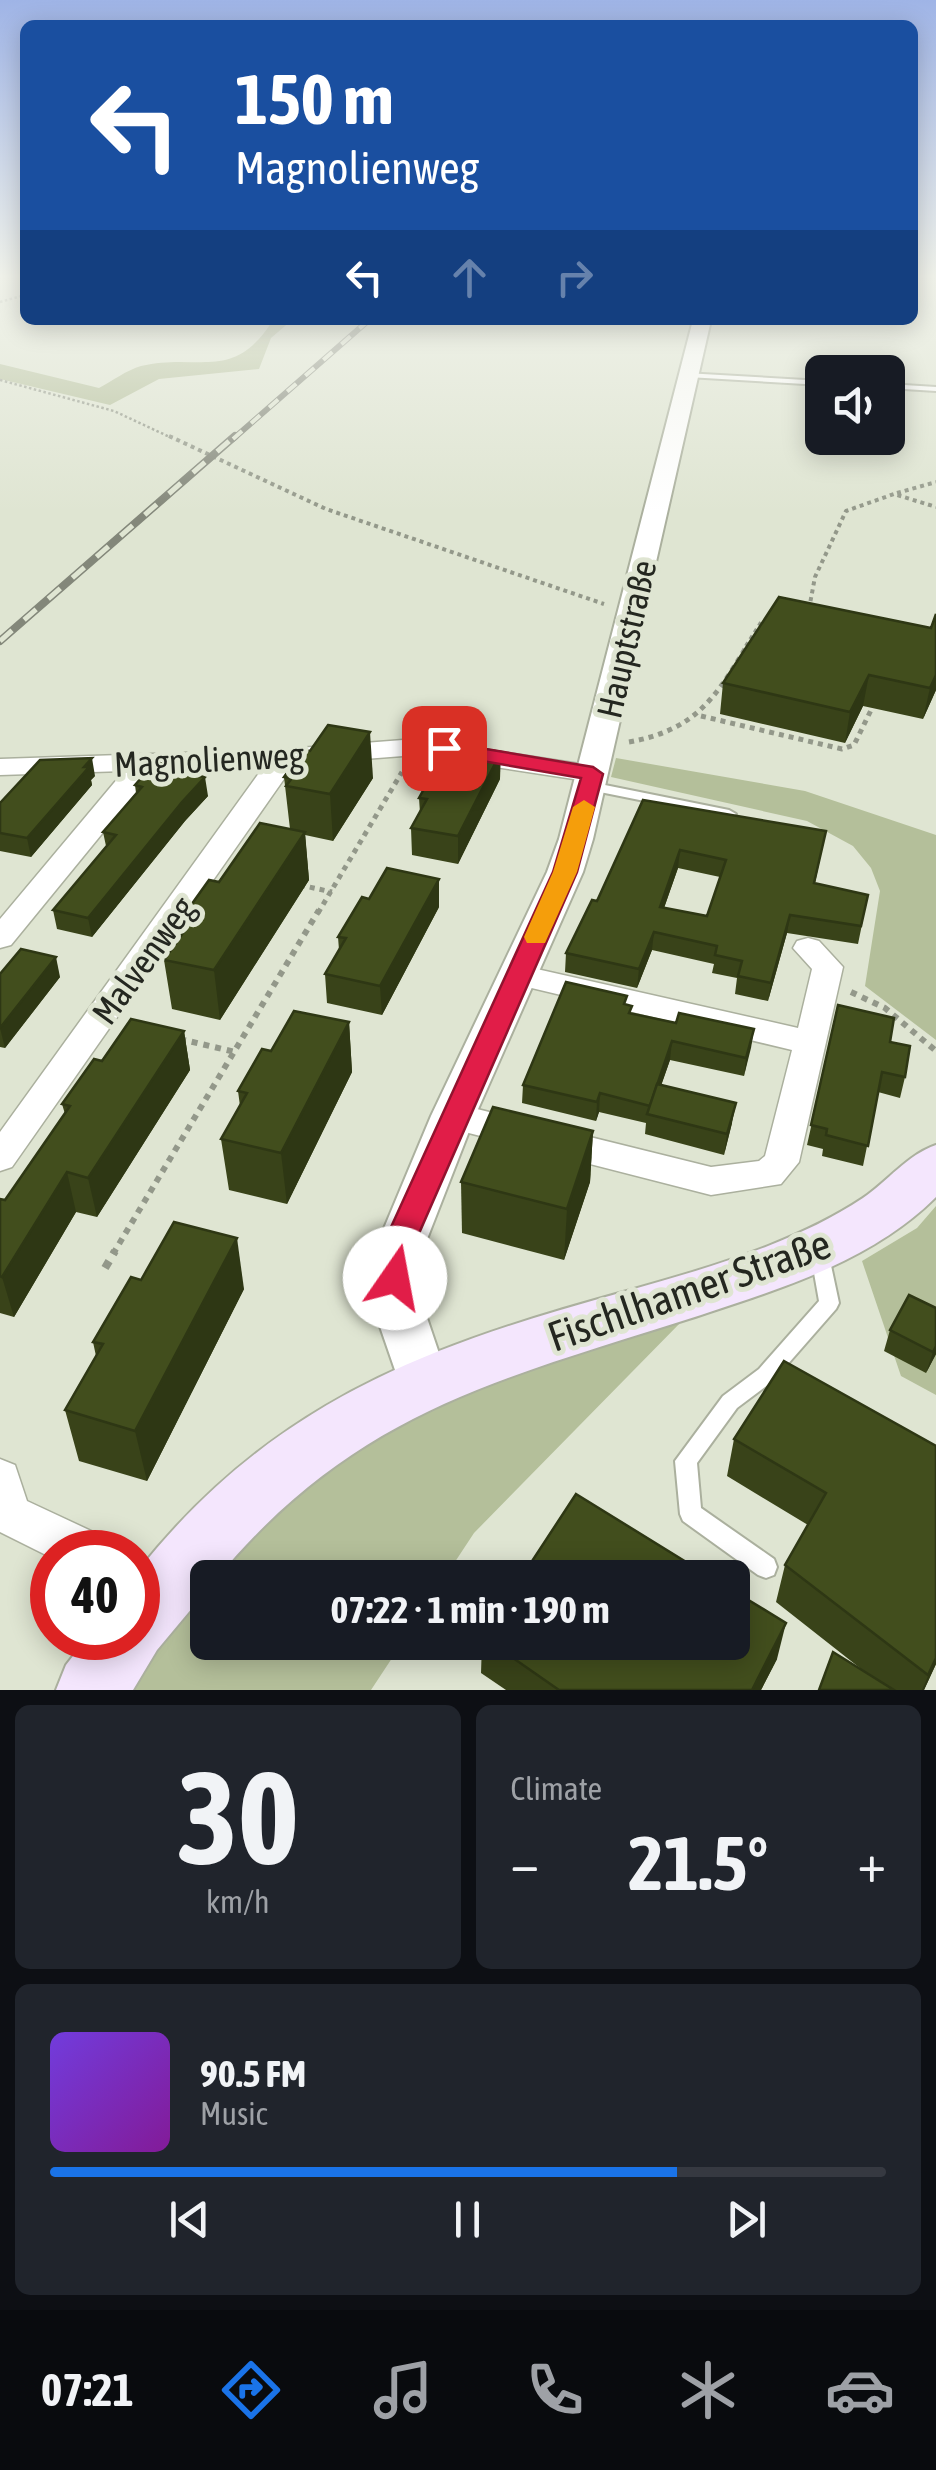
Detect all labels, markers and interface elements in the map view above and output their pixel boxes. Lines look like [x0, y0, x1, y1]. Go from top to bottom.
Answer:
text: 150 m [235, 59, 394, 139]
icon: left [70, 60, 200, 190]
text: Magnolienweg [235, 142, 479, 194]
icon: left [337, 250, 392, 305]
icon: ahead [442, 250, 497, 305]
icon: right [547, 250, 602, 305]
map controls [805, 355, 905, 455]
button: sound [805, 355, 905, 455]
street label: Hauptstraße [588, 556, 664, 722]
pin [402, 706, 487, 791]
icon: arrive [417, 721, 472, 776]
street label: Magnolienweg [113, 734, 305, 784]
street label: Malvenweg [84, 889, 202, 1031]
street label: Fischlhamer Straße [542, 1219, 836, 1361]
position arrow [343, 1226, 447, 1330]
speed limit sign: 40 [30, 1530, 160, 1660]
text: 07:22 · 1 min · 190 m [330, 1588, 610, 1631]
text: 30 [177, 1743, 299, 1892]
text: Climate [511, 1770, 602, 1807]
text: 21.5° [628, 1820, 768, 1906]
text: − [511, 1831, 539, 1894]
text: + [857, 1831, 886, 1894]
text: km/h [206, 1883, 269, 1920]
text: 90.5 FM [200, 2052, 306, 2095]
text: Music [200, 2095, 267, 2132]
icon: previous [162, 2192, 217, 2247]
icon: pause [440, 2192, 495, 2247]
icon: next [719, 2192, 774, 2247]
icon: directions [216, 2355, 286, 2425]
icon: music [368, 2355, 438, 2425]
icon: phone [520, 2355, 590, 2425]
icon: climate [673, 2355, 743, 2425]
icon: car [825, 2355, 895, 2425]
text: 07:21 [41, 2364, 134, 2416]

